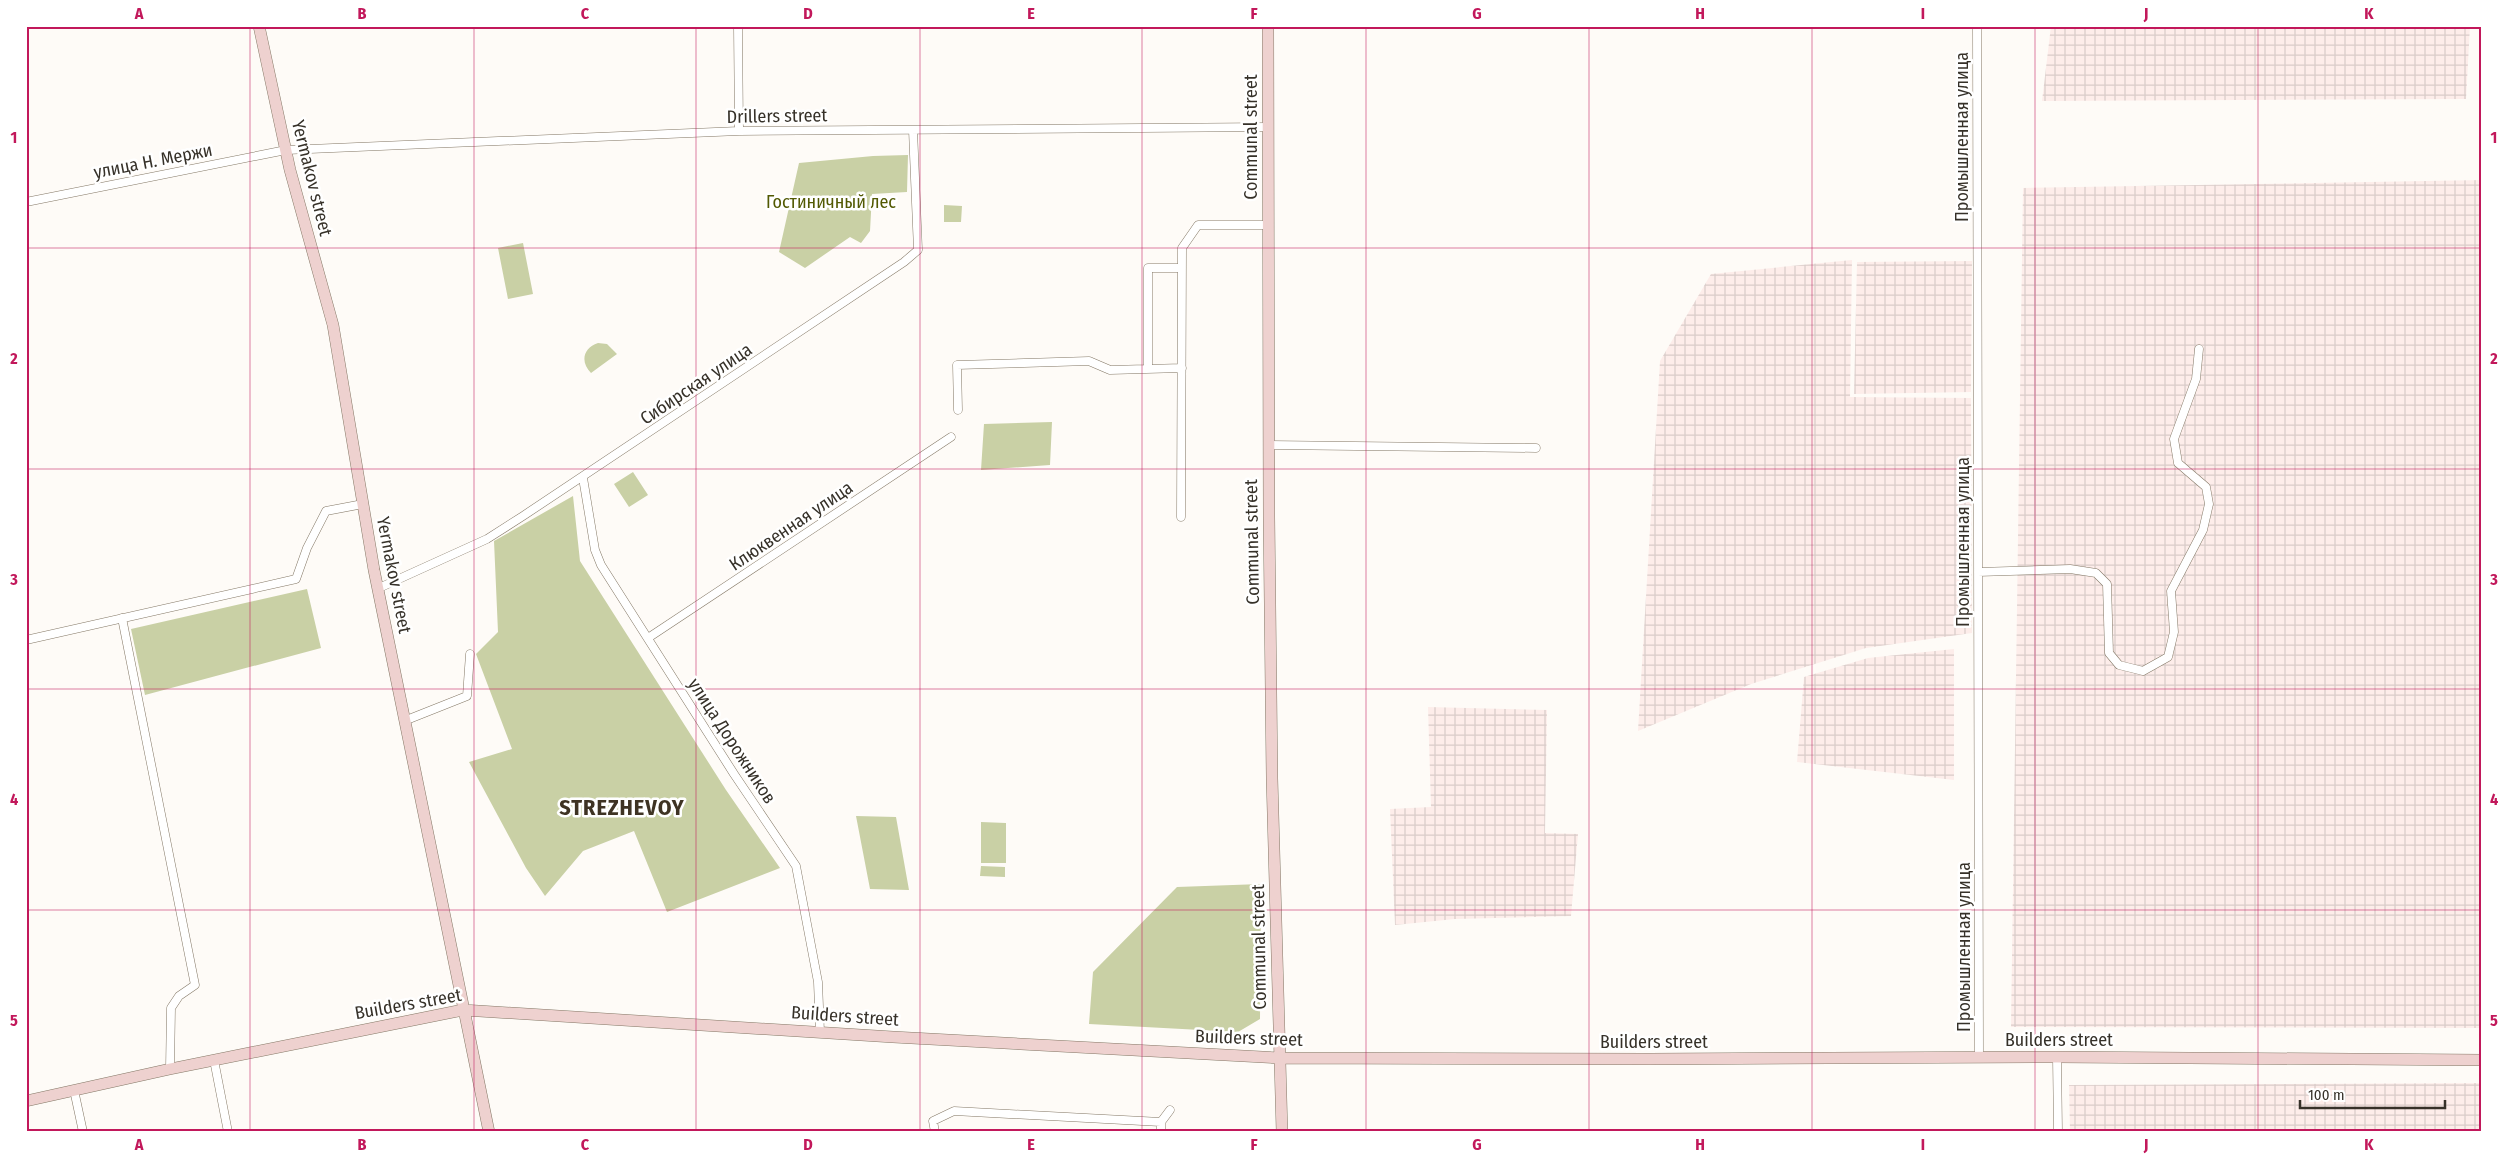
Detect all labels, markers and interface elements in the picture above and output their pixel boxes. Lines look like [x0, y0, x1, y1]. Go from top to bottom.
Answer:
text: A [134, 4, 144, 23]
text: B [358, 4, 367, 23]
text: C [581, 4, 590, 23]
text: D [803, 4, 813, 23]
text: E [1027, 4, 1035, 23]
text: F [1250, 4, 1258, 23]
text: G [1472, 4, 1482, 23]
text: H [1695, 4, 1705, 23]
text: I [1921, 4, 1925, 23]
text: J [2143, 4, 2148, 23]
text: K [2364, 4, 2374, 23]
street label: Промышленная улица [1951, 52, 1973, 222]
street label: Communal street [1240, 74, 1262, 200]
street label: Drillers street [727, 104, 828, 128]
street label: Yermakov street [287, 118, 337, 238]
text: 1 [11, 128, 17, 147]
text: 1 [2491, 128, 2497, 147]
street label: улица Н. Мержи [92, 139, 214, 183]
park label: Гостиничный лес [766, 191, 896, 213]
street label: Сибирская улица [636, 338, 756, 429]
text: 2 [9, 349, 18, 368]
text: 2 [2489, 349, 2498, 368]
street label: Промышленная улица [1952, 457, 1974, 627]
street label: Клюквенная улица [725, 476, 857, 575]
street label: Communal street [1240, 479, 1264, 605]
street label: Yermakov street [372, 515, 416, 635]
text: 3 [9, 570, 18, 589]
text: 3 [2489, 570, 2498, 589]
street label: улица Дорожников [683, 674, 781, 808]
text: 4 [10, 790, 18, 809]
text: 4 [2490, 790, 2498, 809]
district label: STREZHEVOY [559, 794, 685, 821]
street label: Промышленная улица [1953, 862, 1975, 1032]
street label: Communal street [1247, 884, 1271, 1010]
street label: Builders street [353, 984, 463, 1024]
street label: Builders street [790, 1001, 900, 1031]
text: 5 [10, 1011, 18, 1030]
text: 5 [2490, 1011, 2498, 1030]
street label: Builders street [1195, 1025, 1303, 1051]
street label: Builders street [2005, 1029, 2113, 1051]
street label: Builders street [1600, 1031, 1708, 1053]
scale bar [2300, 1078, 2446, 1110]
text: 100 m [2308, 1086, 2345, 1104]
text: A [134, 1135, 144, 1154]
text: B [358, 1135, 367, 1154]
text: C [581, 1135, 590, 1154]
text: D [803, 1135, 813, 1154]
text: E [1027, 1135, 1035, 1154]
text: F [1250, 1135, 1258, 1154]
text: G [1472, 1135, 1482, 1154]
text: H [1695, 1135, 1705, 1154]
text: I [1921, 1135, 1925, 1154]
text: J [2143, 1135, 2148, 1154]
text: K [2364, 1135, 2374, 1154]

